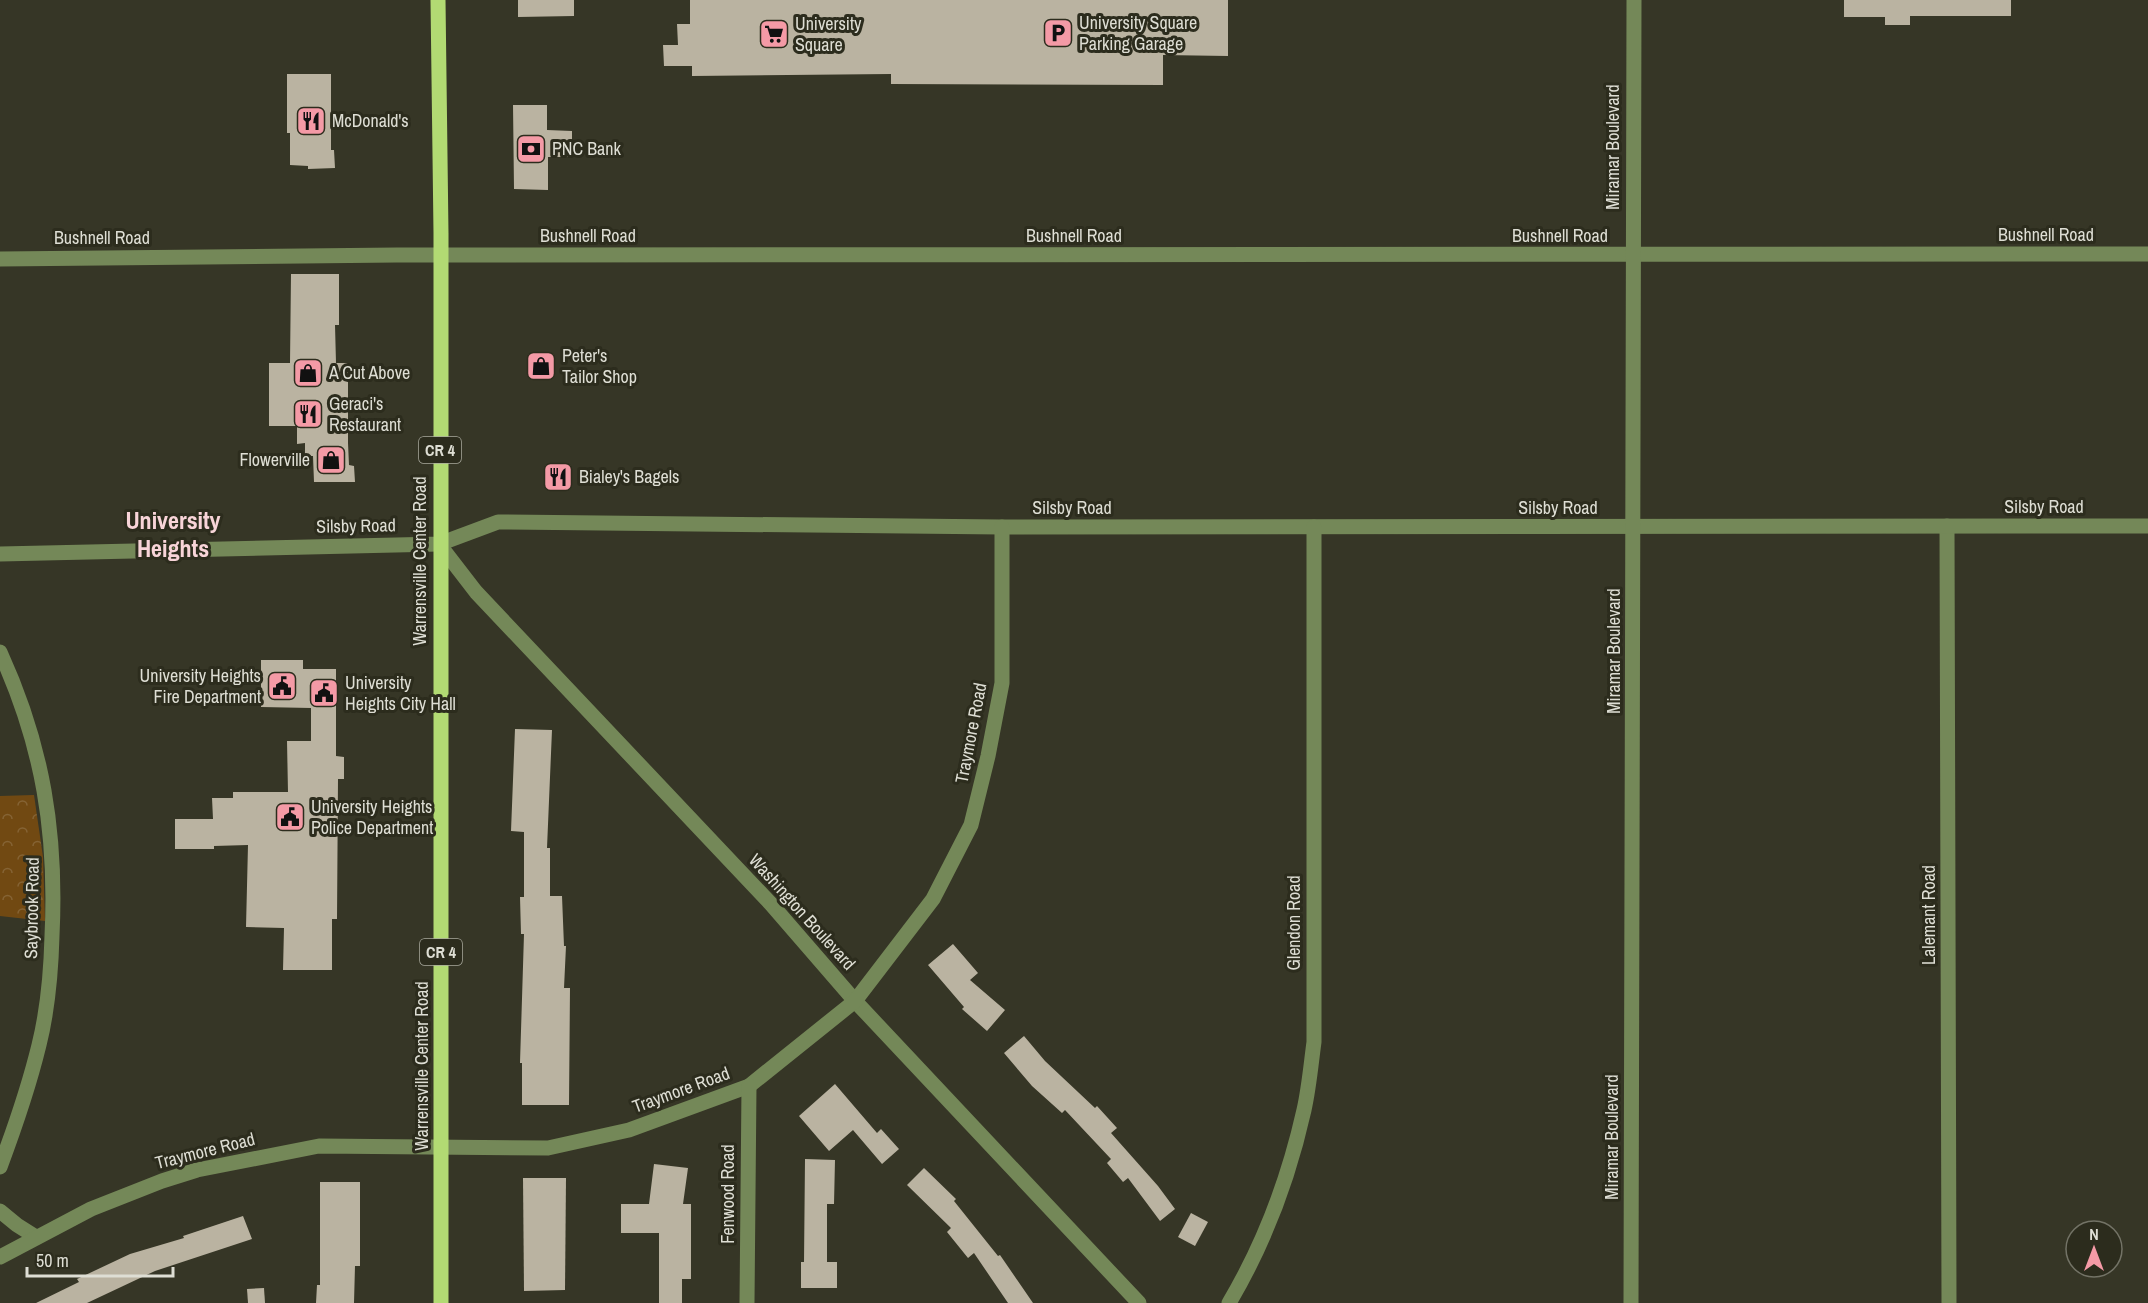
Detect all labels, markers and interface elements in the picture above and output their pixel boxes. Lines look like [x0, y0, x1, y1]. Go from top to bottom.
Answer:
place label: University Square Parking Garage [1079, 10, 1197, 56]
place label: University Square [795, 11, 862, 57]
parking icon: University Square Parking Garage [1042, 17, 1074, 49]
supermarket icon: University Square [758, 18, 790, 50]
street label: Miramar Boulevard [1600, 84, 1625, 210]
restaurant icon: McDonald's [295, 105, 327, 137]
place label: McDonald's [332, 108, 409, 133]
bank icon: PNC Bank [515, 133, 547, 165]
place label: PNC Bank [552, 136, 622, 161]
street label: Bushnell Road [1998, 222, 2094, 247]
street label: Bushnell Road [540, 223, 636, 248]
street label: Bushnell Road [1026, 223, 1122, 248]
street label: Bushnell Road [1512, 223, 1608, 248]
street label: Bushnell Road [54, 225, 150, 250]
place label: Peter's Tailor Shop [562, 343, 637, 389]
shop icon: Peter's Tailor Shop [525, 350, 557, 382]
shop icon: A Cut Above [292, 357, 324, 389]
place label: A Cut Above [328, 360, 410, 385]
place label: Geraci's Restaurant [329, 391, 401, 437]
restaurant icon: Geraci's Restaurant [292, 398, 324, 430]
road number: CR 4 [419, 437, 461, 463]
shop icon: Flowerville [315, 444, 347, 476]
place label: Flowerville [239, 447, 310, 472]
restaurant icon: Bialey's Bagels [542, 461, 574, 493]
place label: Bialey's Bagels [579, 464, 679, 489]
street label: Warrensville Center Road [407, 476, 432, 646]
street label: Silsby Road [2004, 494, 2084, 519]
street label: Silsby Road [1032, 495, 1112, 520]
street label: Silsby Road [1518, 495, 1598, 520]
district label: University Heights [125, 504, 221, 564]
street label: Silsby Road [316, 512, 396, 539]
street label: Miramar Boulevard [1601, 588, 1626, 714]
place label: University Heights Fire Department [140, 663, 261, 709]
public building icon: University Heights Fire Department [266, 670, 298, 702]
place label: University Heights City Hall [345, 670, 456, 716]
public building icon: University Heights City Hall [308, 677, 340, 709]
street label: Traymore Road [949, 680, 993, 785]
place label: University Heights Police Department [311, 794, 433, 840]
public building icon: University Heights Police Department [274, 801, 306, 833]
street label: Washington Boulevard [743, 848, 861, 975]
street label: Saybrook Road [18, 857, 45, 959]
street label: Lalemant Road [1916, 865, 1941, 965]
street label: Glendon Road [1281, 875, 1306, 971]
road number: CR 4 [420, 939, 462, 965]
street label: Warrensville Center Road [409, 981, 434, 1151]
street label: Traymore Road [629, 1060, 733, 1119]
street label: Miramar Boulevard [1599, 1074, 1624, 1200]
street label: Traymore Road [152, 1126, 257, 1175]
street label: Fenwood Road [715, 1144, 740, 1244]
north arrow [2064, 1219, 2124, 1279]
text: N [2089, 1223, 2099, 1245]
scale bar [27, 1240, 172, 1278]
text: 50 m [36, 1248, 69, 1273]

